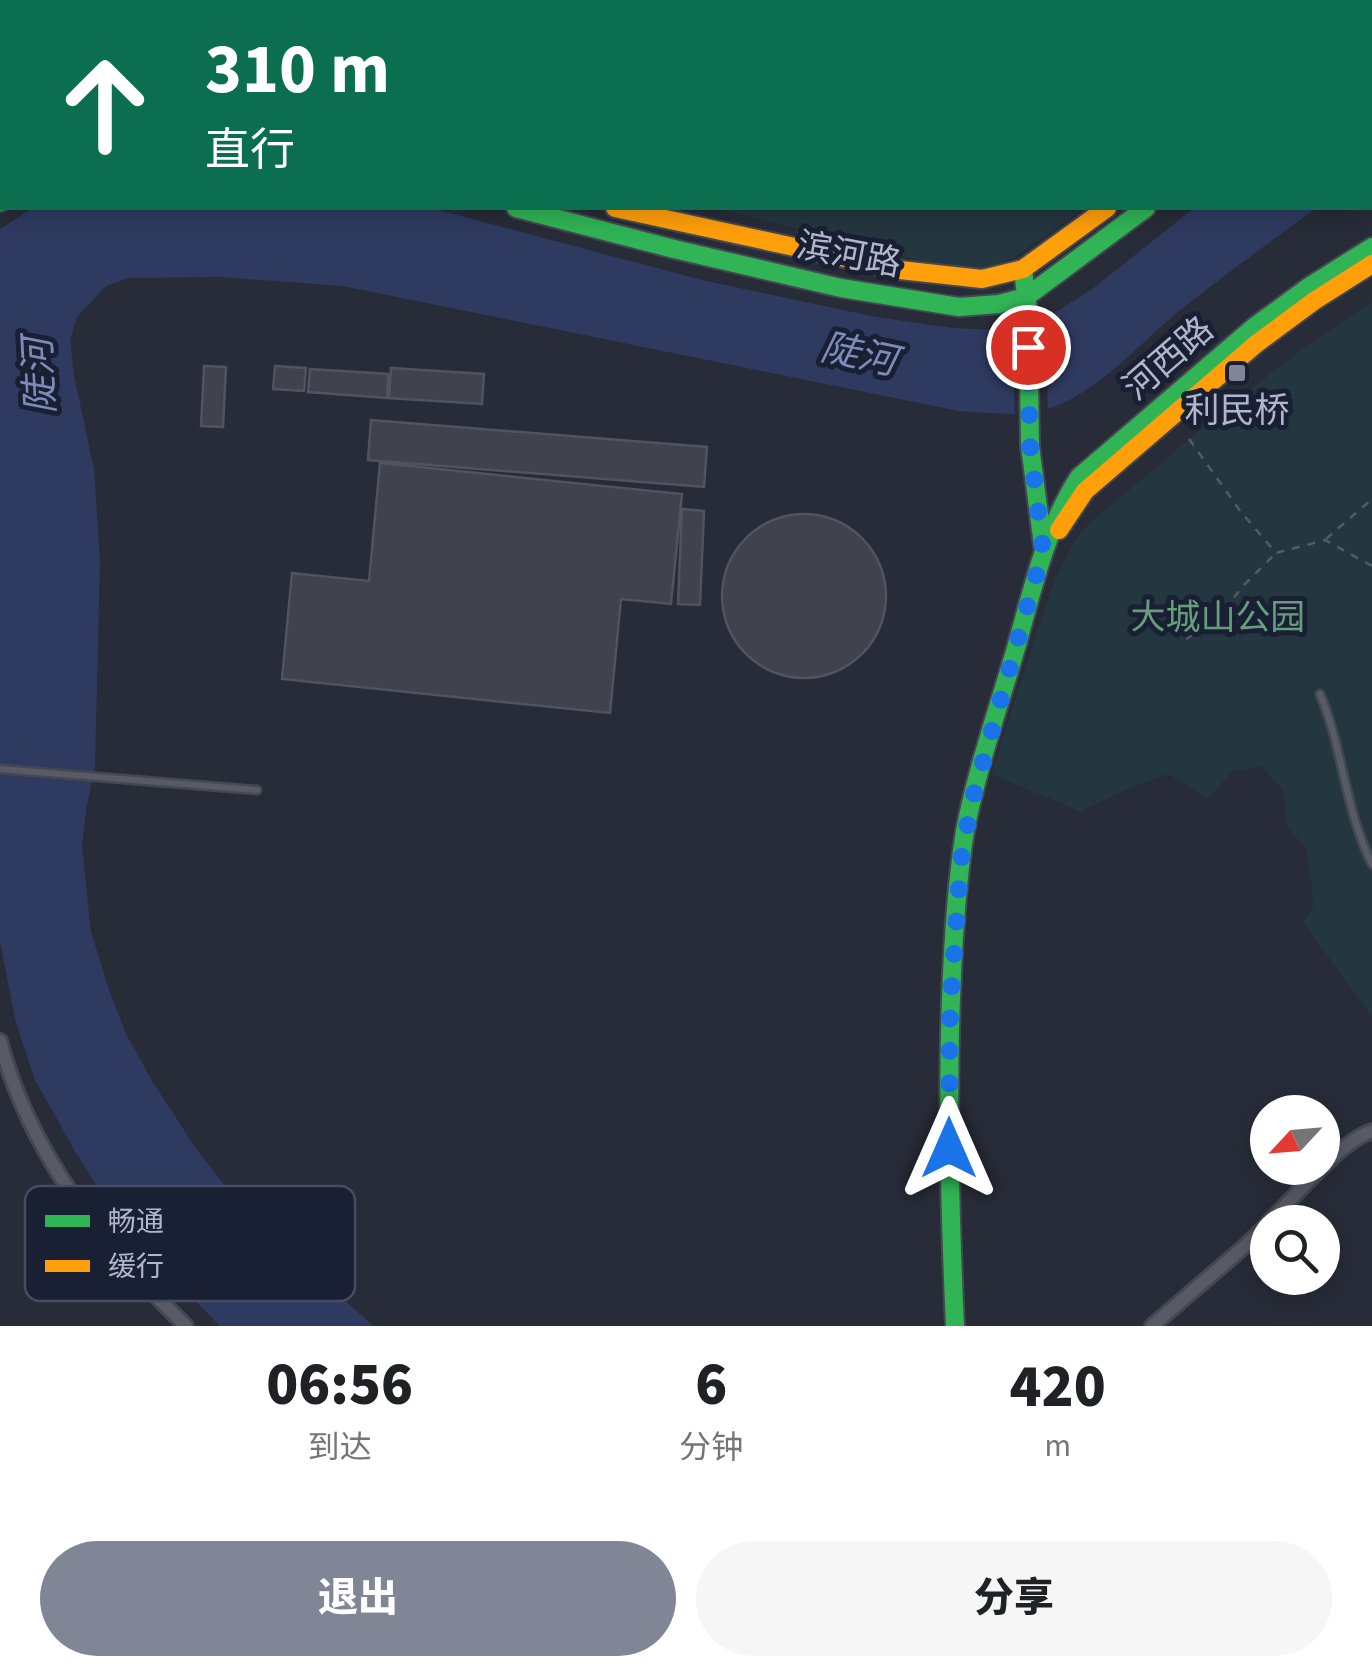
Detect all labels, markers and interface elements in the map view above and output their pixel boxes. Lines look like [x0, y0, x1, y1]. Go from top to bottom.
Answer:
text: 310 m [205, 20, 390, 120]
icon: ahead [40, 40, 170, 170]
text: 直行 [205, 119, 295, 183]
street label: 滨河路 [792, 220, 905, 290]
pin [986, 305, 1071, 390]
street label: 河西路 [1113, 305, 1225, 412]
icon: arrive [1001, 320, 1056, 375]
water label: 陡河 [816, 321, 908, 391]
water label: 陡河 [11, 330, 69, 415]
marker: 利民桥 [1226, 362, 1248, 384]
place label: 利民桥 [1184, 386, 1290, 436]
park label: 大城山公园 [1130, 593, 1306, 643]
north arrow [1250, 1095, 1340, 1185]
map controls [1250, 1095, 1340, 1295]
position arrow [897, 1096, 1001, 1200]
legend [25, 1186, 355, 1301]
text: 畅通 [108, 1202, 164, 1242]
button: search [1250, 1205, 1340, 1295]
text: 缓行 [108, 1247, 164, 1287]
text: 06:56 [266, 1343, 413, 1428]
text: 6 [695, 1343, 727, 1428]
text: 420 [1010, 1345, 1106, 1430]
text: m [1044, 1423, 1071, 1469]
text: 到达 [308, 1425, 372, 1471]
text: 分钟 [679, 1425, 743, 1471]
button: 退出 [40, 1541, 676, 1656]
button: 分享 [696, 1541, 1332, 1656]

